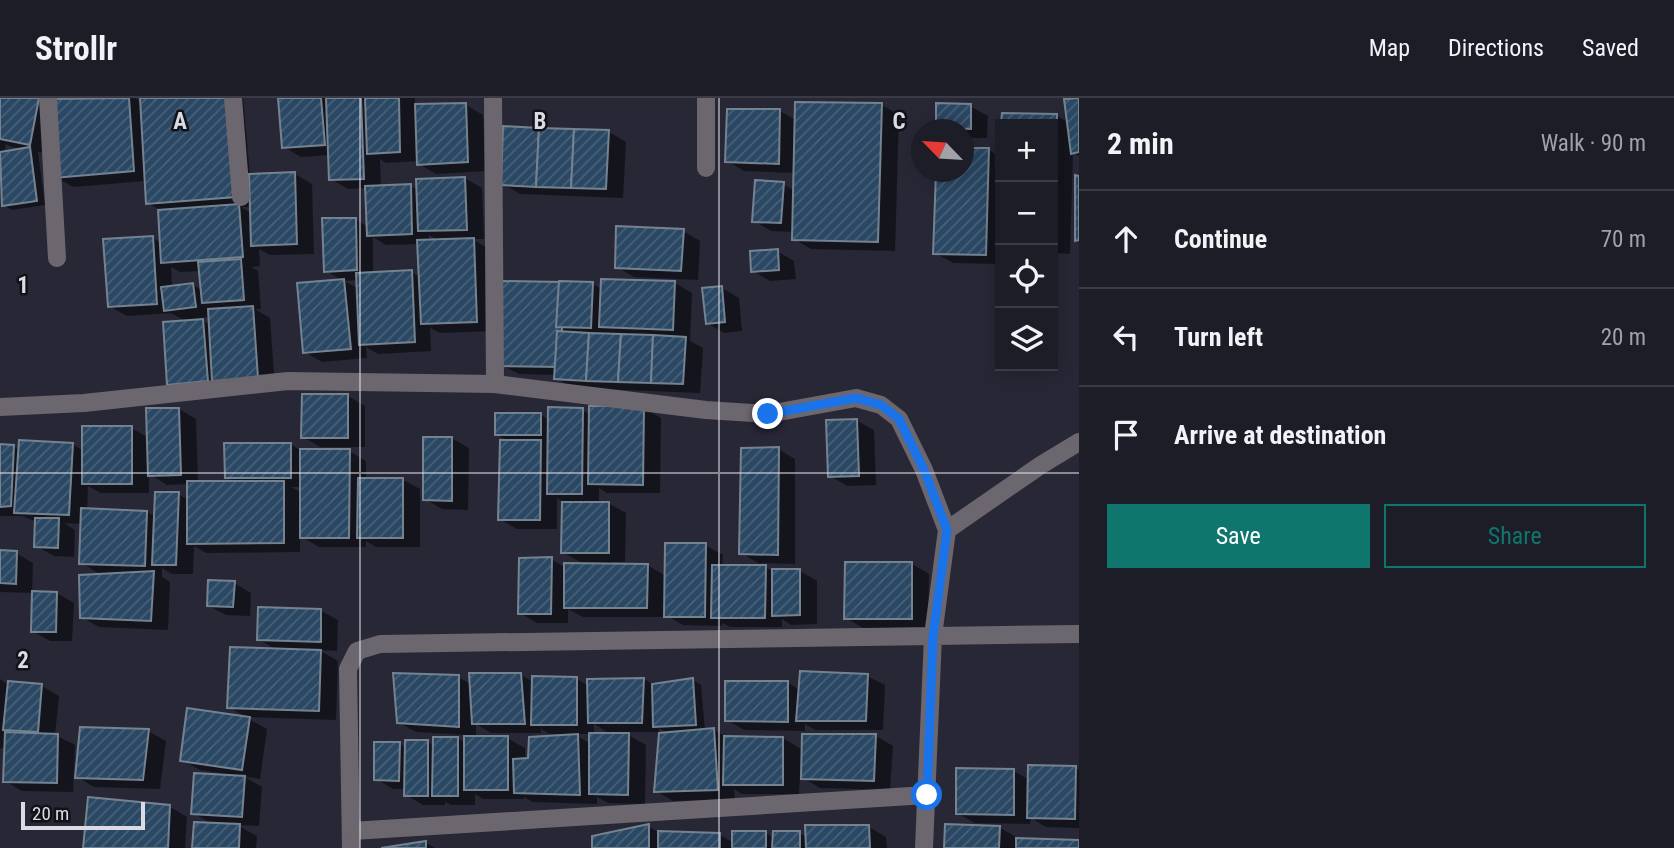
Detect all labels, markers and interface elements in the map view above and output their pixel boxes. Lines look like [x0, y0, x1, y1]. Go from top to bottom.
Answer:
text: Strollr [35, 29, 117, 68]
text: Map [1369, 34, 1410, 62]
text: Directions [1448, 34, 1544, 62]
text: Saved [1582, 34, 1639, 62]
text: A [173, 108, 187, 135]
text: B [534, 108, 546, 135]
text: C [892, 108, 906, 135]
north arrow [911, 119, 974, 182]
map controls [995, 119, 1058, 371]
button: + [995, 119, 1058, 182]
text: 2 min [1107, 126, 1174, 161]
text: Walk · 90 m [1541, 130, 1646, 157]
button: − [995, 182, 1058, 245]
icon: ahead [1107, 220, 1145, 258]
text: Continue [1174, 224, 1267, 254]
text: 70 m [1601, 226, 1646, 253]
button: locate [995, 245, 1058, 308]
text: 1 [17, 272, 29, 299]
button: layers [995, 308, 1058, 371]
icon: left [1107, 318, 1145, 356]
text: Turn left [1174, 322, 1263, 352]
text: 20 m [1601, 324, 1646, 351]
route end [752, 398, 783, 429]
icon: arrive [1107, 416, 1145, 454]
text: Arrive at destination [1174, 420, 1386, 450]
button: Save [1107, 504, 1370, 568]
button: Share [1384, 504, 1646, 568]
text: 2 [17, 647, 29, 674]
route start [911, 779, 942, 810]
scale bar [21, 799, 145, 831]
text: 20 m [32, 802, 69, 825]

